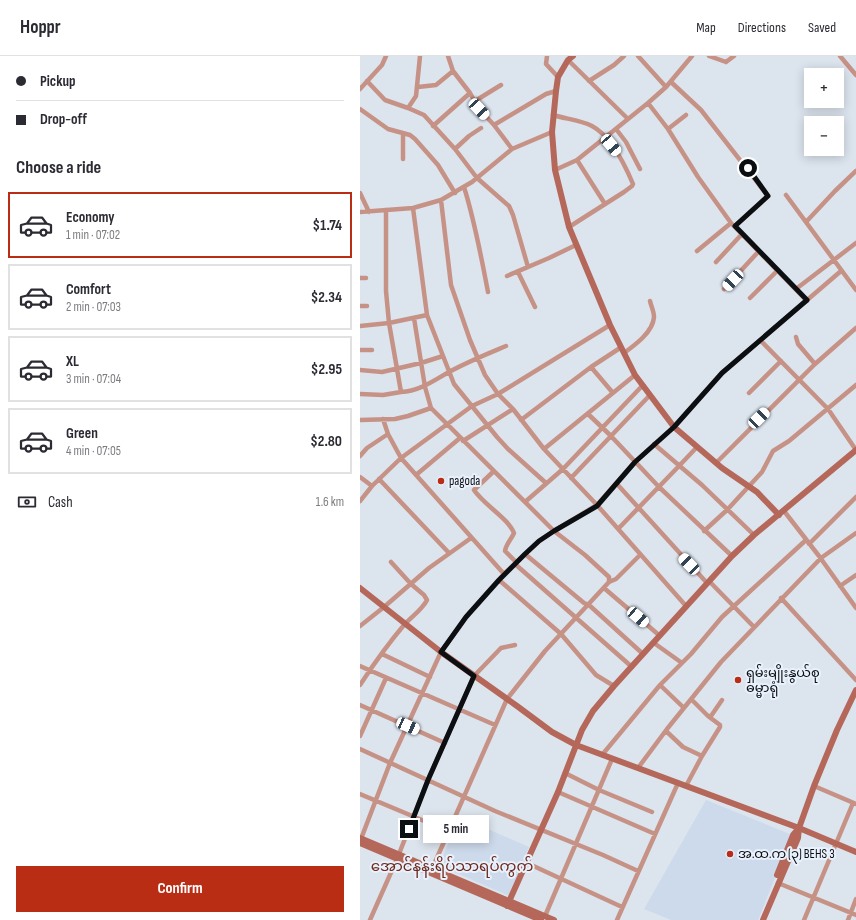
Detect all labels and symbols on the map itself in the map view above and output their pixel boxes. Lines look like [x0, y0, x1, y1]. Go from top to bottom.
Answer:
car [466, 96, 492, 122]
car [599, 132, 623, 158]
route start [739, 159, 757, 177]
car [720, 267, 746, 293]
car [746, 405, 772, 431]
place label: pagoda [449, 473, 480, 489]
marker: pagoda [436, 476, 446, 486]
car [676, 551, 702, 577]
car [625, 605, 651, 629]
place label: ရှမ်းမျိုးနွယ်စု ဓမ္မာရုံ [746, 664, 820, 698]
marker: ရှမ်းမျိုးနွယ်စု ဓမ္မာရုံ [733, 675, 743, 685]
car [395, 716, 421, 736]
callout: 5 min [423, 815, 489, 843]
route end [400, 820, 418, 838]
place label: အ.ထ.က (၃) BEHS 3 [738, 846, 835, 864]
marker: အ.ထ.က (၃) BEHS 3 [725, 849, 735, 859]
district label: အောင်နန်းရိပ်သာရပ်ကွက် [371, 856, 533, 878]

